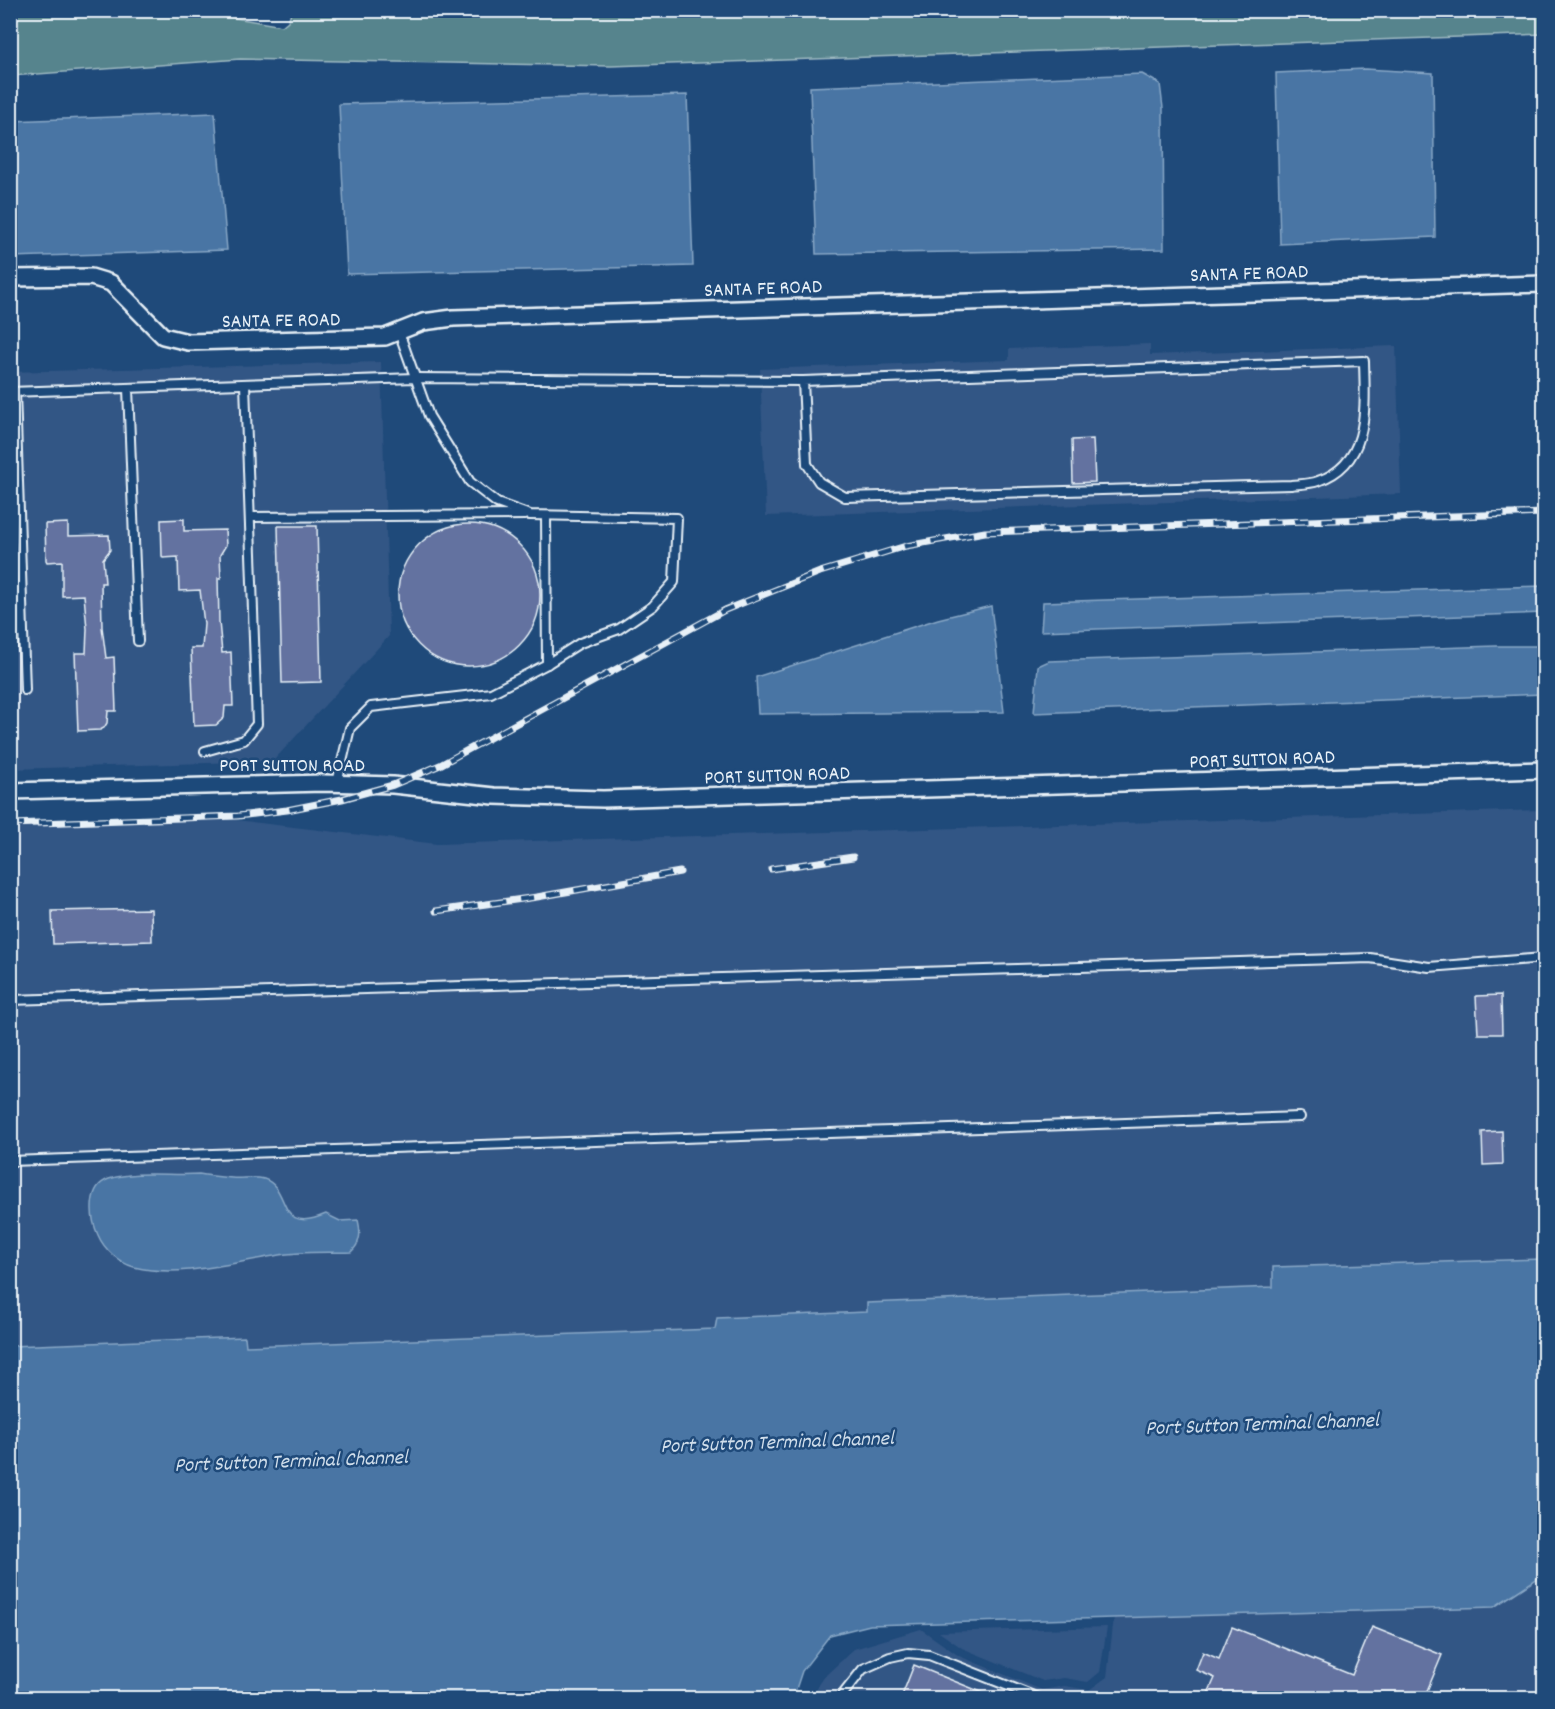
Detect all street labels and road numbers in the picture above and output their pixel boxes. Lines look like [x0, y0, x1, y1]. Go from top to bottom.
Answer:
street label: SANTA FE ROAD [1190, 259, 1309, 291]
street label: SANTA FE ROAD [704, 274, 823, 306]
street label: SANTA FE ROAD [222, 307, 340, 337]
street label: PORT SUTTON ROAD [1189, 744, 1335, 778]
street label: PORT SUTTON ROAD [219, 753, 365, 781]
street label: PORT SUTTON ROAD [704, 760, 850, 794]

